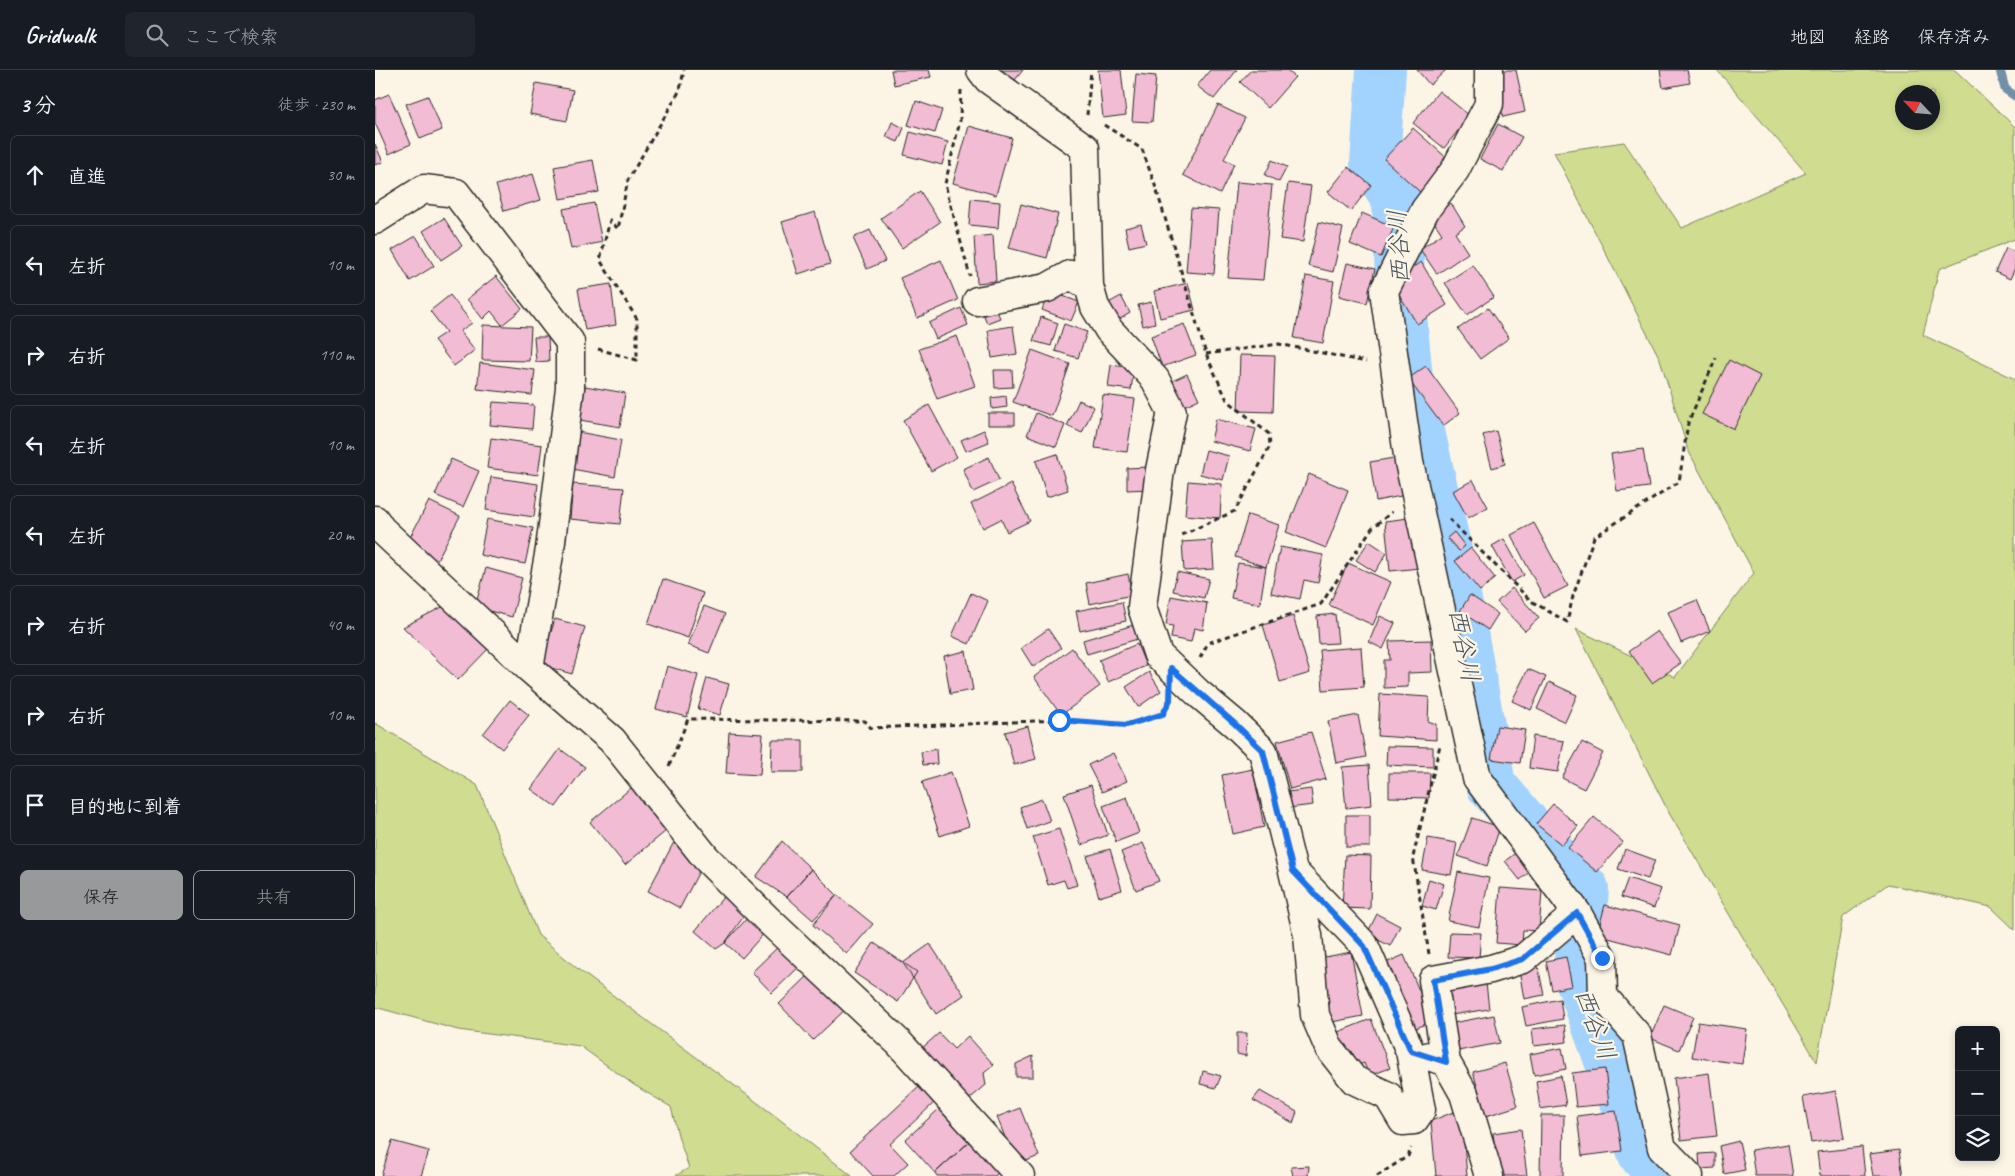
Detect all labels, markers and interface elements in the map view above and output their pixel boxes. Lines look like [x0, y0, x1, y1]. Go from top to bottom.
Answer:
search box [125, 12, 475, 57]
text: Gridwalk [25, 20, 95, 50]
icon: search [143, 21, 171, 49]
text: ここで検索 [183, 25, 278, 49]
text: 地図 [1790, 26, 1826, 48]
text: 経路 [1854, 26, 1890, 48]
text: 保存済み [1918, 26, 1990, 48]
north arrow [1895, 85, 1940, 130]
text: 3 分 [20, 92, 56, 118]
text: 徒歩 · 230 m [278, 95, 355, 115]
icon: ahead [21, 161, 49, 189]
text: 直進 [68, 165, 106, 189]
text: 30 m [327, 165, 354, 185]
water label: 西谷川 [1381, 209, 1417, 285]
icon: left [21, 251, 49, 279]
text: 左折 [68, 255, 106, 279]
text: 10 m [327, 255, 354, 275]
icon: right [21, 341, 49, 369]
text: 右折 [68, 345, 106, 369]
text: 110 m [320, 345, 354, 365]
icon: left [21, 431, 49, 459]
text: 左折 [68, 435, 106, 459]
text: 10 m [327, 435, 354, 455]
icon: left [21, 521, 49, 549]
text: 左折 [68, 525, 106, 549]
text: 20 m [327, 525, 354, 545]
water label: 西谷川 [1441, 605, 1487, 685]
icon: right [21, 611, 49, 639]
text: 右折 [68, 615, 106, 639]
text: 40 m [327, 615, 354, 635]
icon: right [21, 701, 49, 729]
text: 右折 [68, 705, 106, 729]
text: 10 m [327, 705, 354, 725]
route start [1048, 709, 1071, 732]
icon: arrive [21, 791, 49, 819]
text: 目的地に到着 [68, 795, 182, 819]
button: 保存 [20, 870, 183, 920]
button: 共有 [193, 870, 355, 920]
route end [1591, 947, 1614, 970]
water label: 西谷川 [1567, 984, 1623, 1065]
map controls [1955, 1026, 2000, 1161]
button: + [1955, 1026, 2000, 1071]
button: − [1955, 1071, 2000, 1116]
button: layers [1955, 1116, 2000, 1161]

